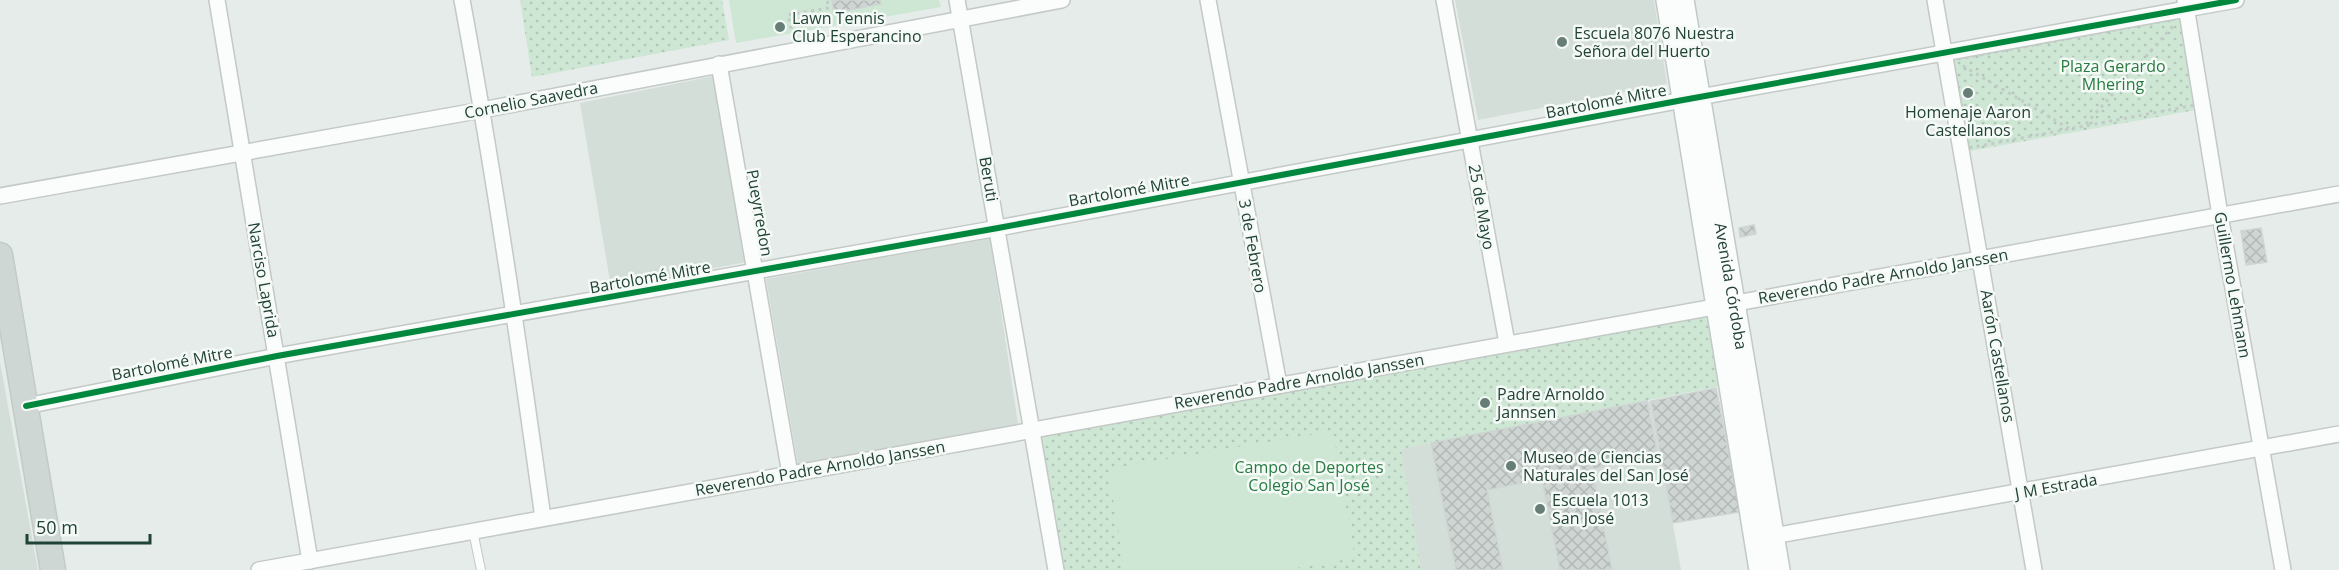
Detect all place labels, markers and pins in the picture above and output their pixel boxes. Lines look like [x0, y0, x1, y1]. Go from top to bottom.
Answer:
place label: Lawn Tennis Club Esperancino [792, 7, 922, 47]
marker: Lawn Tennis Club Esperancino [773, 20, 787, 34]
place label: Escuela 8076 Nuestra Señora del Huerto [1574, 22, 1734, 62]
marker: Escuela 8076 Nuestra Señora del Huerto [1555, 35, 1569, 49]
marker: Homenaje Aaron Castellanos [1961, 86, 1975, 100]
place label: Homenaje Aaron Castellanos [1905, 101, 2031, 141]
place label: Padre Arnoldo Jannsen [1495, 383, 1605, 423]
marker: Padre Arnoldo Jannsen [1478, 396, 1492, 410]
place label: Museo de Ciencias Naturales del San José [1523, 446, 1689, 486]
marker: Museo de Ciencias Naturales del San José [1504, 459, 1518, 473]
place label: Escuela 1013 San José [1552, 489, 1649, 529]
marker: Escuela 1013 San José [1533, 502, 1547, 516]

